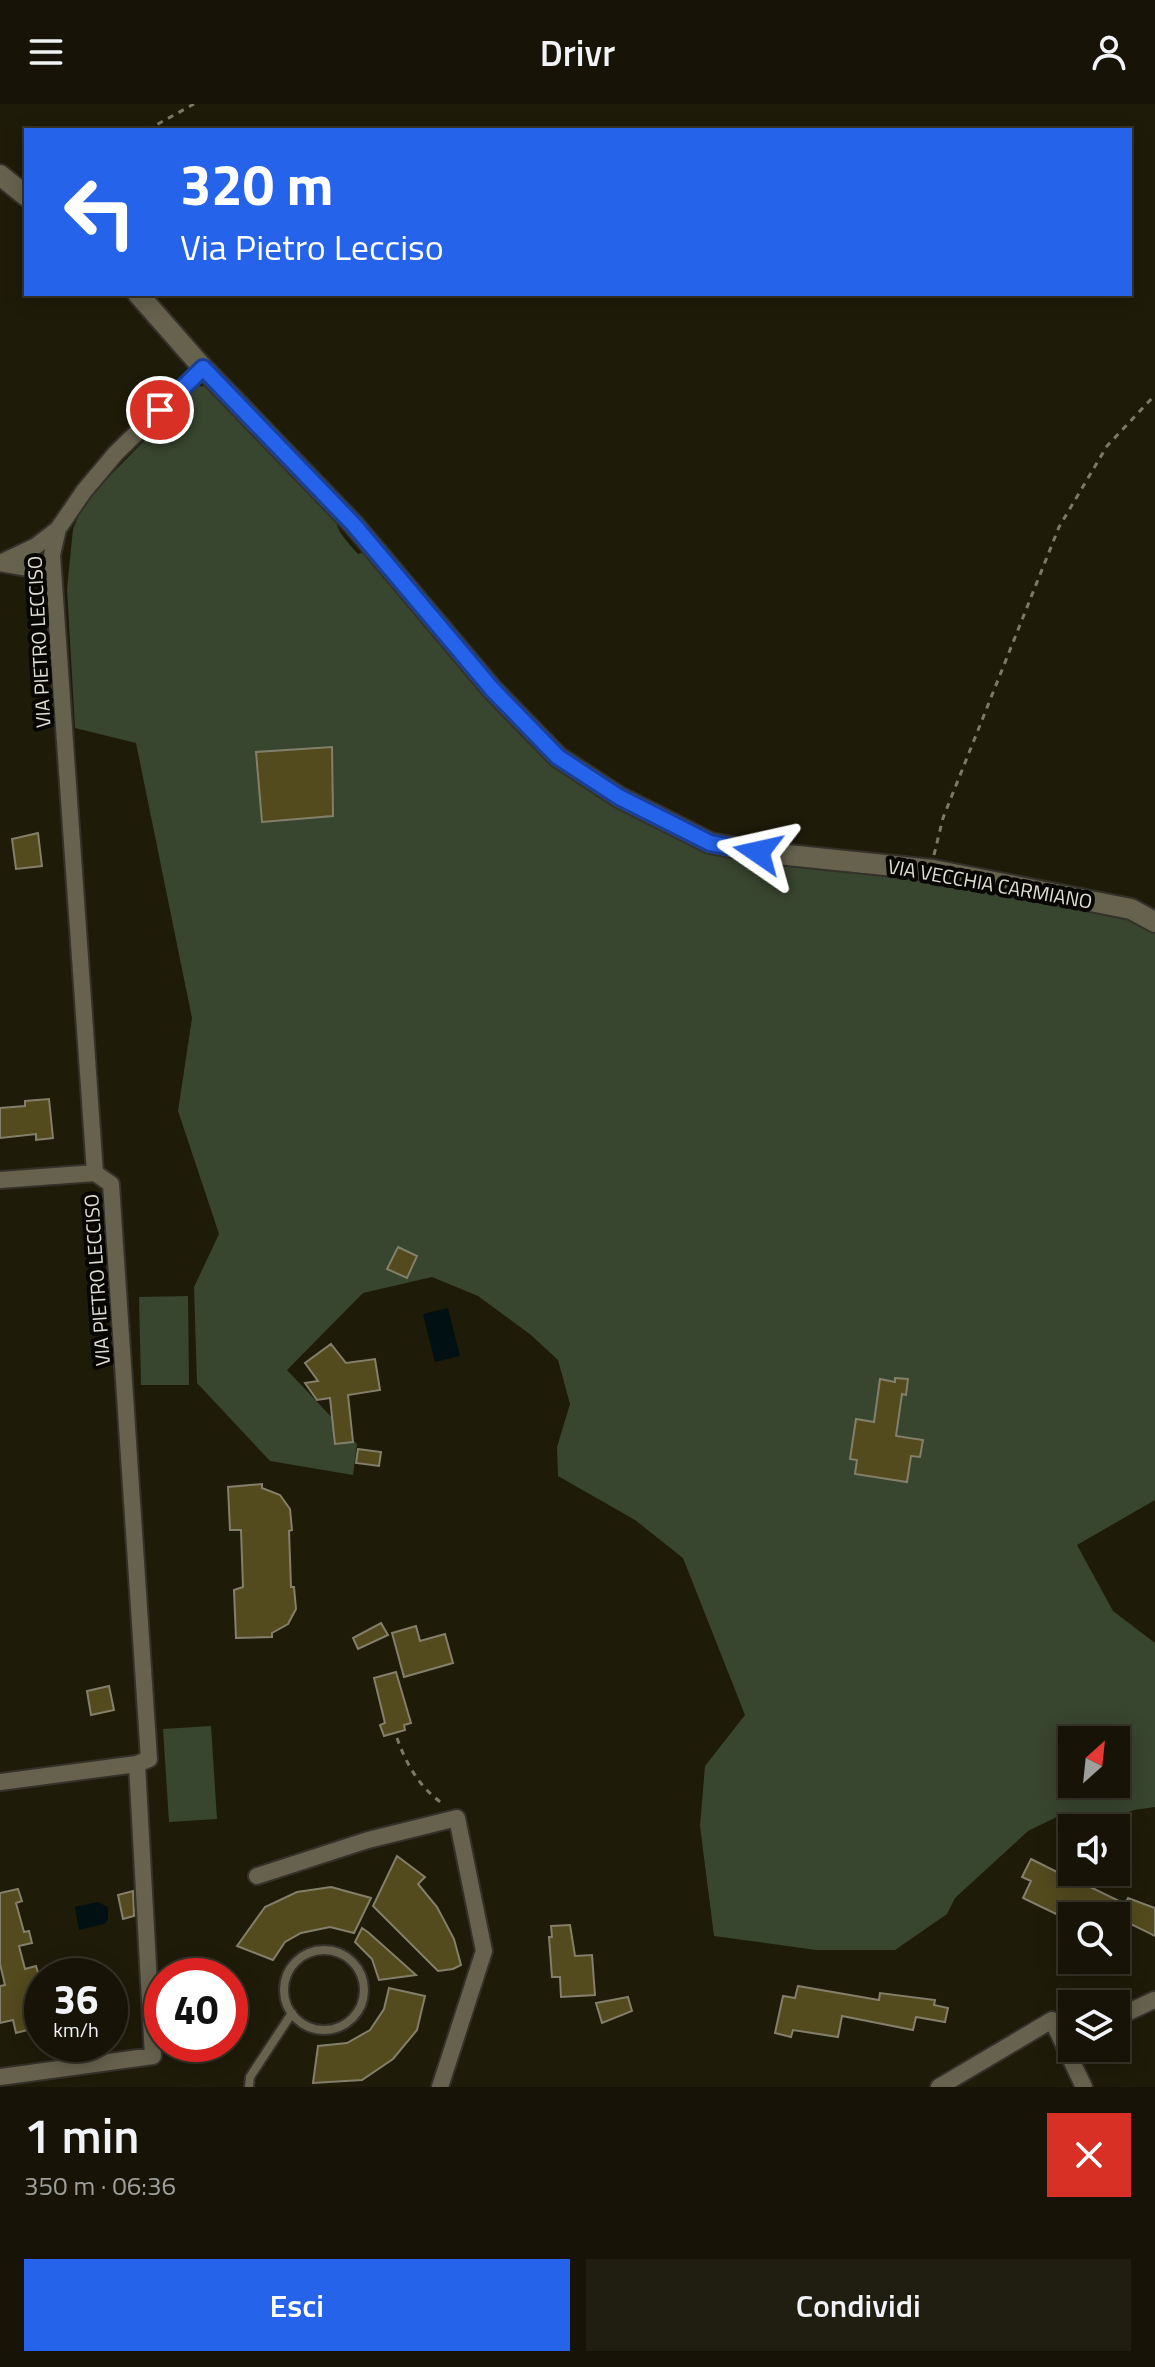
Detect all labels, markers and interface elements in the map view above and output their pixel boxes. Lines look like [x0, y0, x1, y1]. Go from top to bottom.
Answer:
text: Drivr [540, 25, 615, 80]
icon: menu [24, 30, 68, 74]
icon: person [1087, 30, 1131, 74]
text: 320 m [180, 142, 333, 227]
icon: left [48, 160, 152, 264]
text: Via Pietro Lecciso [180, 219, 444, 274]
pin [126, 376, 194, 444]
icon: arrive [138, 388, 182, 432]
street label: VIA PIETRO LECCISO [19, 555, 58, 729]
position arrow [716, 810, 800, 894]
street label: VIA VECCHIA CARMIANO [885, 850, 1095, 917]
street label: VIA PIETRO LECCISO [75, 1193, 118, 1367]
north arrow [1058, 1726, 1130, 1798]
map controls [1058, 1726, 1130, 2062]
button: sound [1058, 1814, 1130, 1886]
button: search [1058, 1902, 1130, 1974]
speed limit sign: 40 [144, 1958, 248, 2062]
text: 36 [54, 1969, 98, 2030]
button: layers [1058, 1990, 1130, 2062]
text: km/h [53, 2014, 99, 2045]
text: 1 min [24, 2099, 139, 2172]
button: close [1047, 2113, 1131, 2197]
text: 350 m · 06:36 [24, 2166, 176, 2205]
button: Esci [24, 2259, 570, 2351]
button: Condividi [586, 2259, 1131, 2351]

